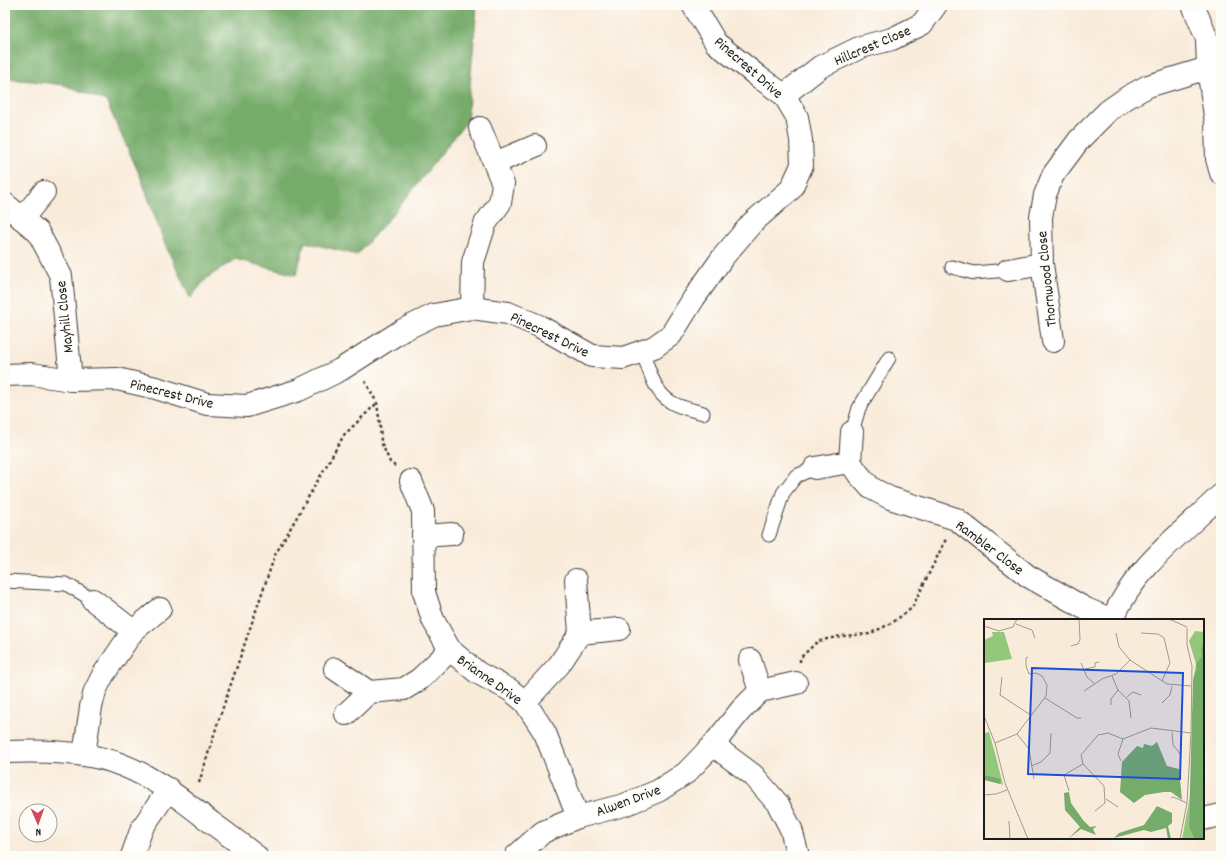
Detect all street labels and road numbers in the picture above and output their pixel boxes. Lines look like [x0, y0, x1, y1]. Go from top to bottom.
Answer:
street label: Hillcrest Close [831, 21, 915, 73]
street label: Pinecrest Drive [708, 32, 787, 105]
street label: Thornwood Close [1032, 229, 1064, 328]
street label: Mayhill Close [51, 279, 81, 354]
street label: Pinecrest Drive [506, 307, 593, 365]
street label: Pinecrest Drive [127, 374, 216, 416]
street label: Rambler Close [950, 515, 1028, 582]
street label: Brianne Drive [452, 650, 526, 711]
street label: Alwen Drive [593, 780, 664, 824]

